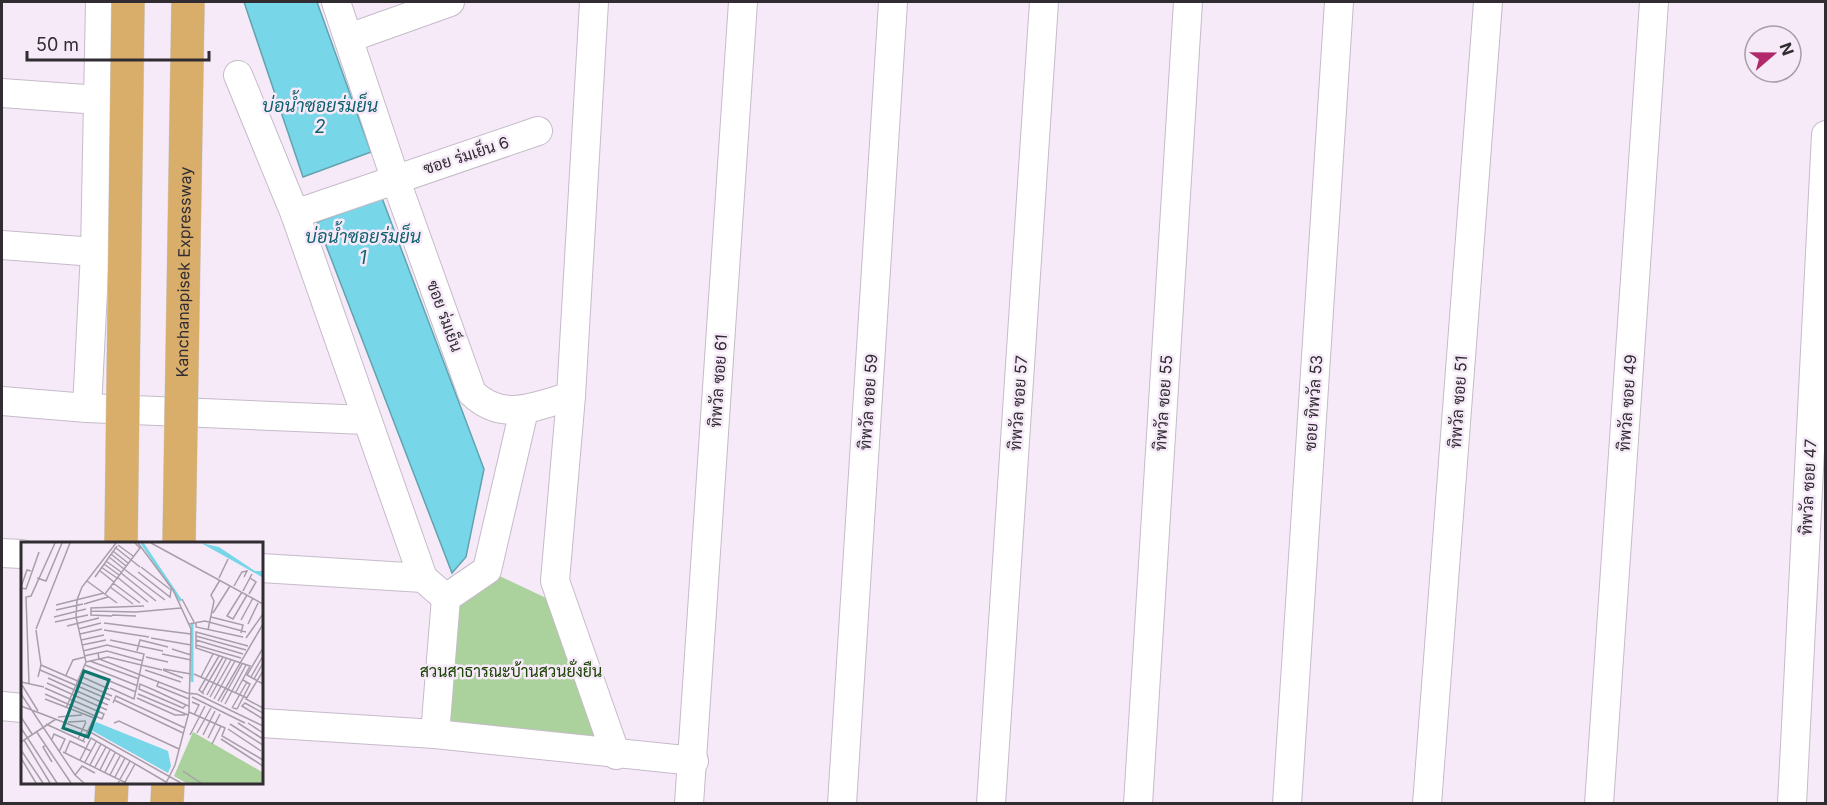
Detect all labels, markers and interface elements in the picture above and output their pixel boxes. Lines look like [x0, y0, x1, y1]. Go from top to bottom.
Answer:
scale bar [27, 24, 208, 62]
north arrow [1743, 24, 1803, 84]
text: 50 m [36, 34, 79, 55]
text: N [1776, 40, 1799, 58]
water label: บ่อน้ำซอยร่มย็น 2 [262, 90, 378, 137]
street label: ซอย ร่มเย็น 6 [420, 129, 512, 178]
street label: Kanchanapisek Expressway [172, 166, 195, 378]
water label: บ่อน้ำซอยร่มย็น 1 [305, 221, 421, 268]
street label: ซอย ร่มเย็น [423, 276, 470, 355]
street label: ทิพวัล ซอย 61 [705, 334, 731, 428]
street label: ทิพวัล ซอย 59 [855, 353, 881, 451]
street label: ทิพวัล ซอย 55 [1150, 354, 1176, 452]
street label: ซอย ทิพวัล 53 [1300, 354, 1326, 452]
street label: ทิพวัล ซอย 49 [1614, 354, 1640, 452]
street label: ทิพวัล ซอย 57 [1005, 355, 1031, 451]
street label: ทิพวัล ซอย 51 [1445, 355, 1471, 449]
street label: ทิพวัล ซอย 47 [1795, 438, 1821, 536]
inset map [21, 542, 262, 784]
park label: สวนสาธารณะบ้านสวนยั่งยืน [420, 658, 602, 681]

